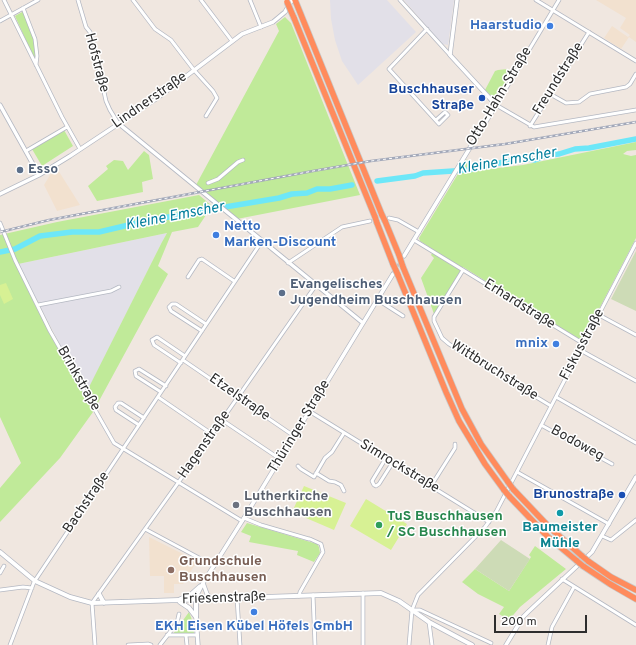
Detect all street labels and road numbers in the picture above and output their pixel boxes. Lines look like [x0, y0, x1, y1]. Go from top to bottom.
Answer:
street label: Hofstraße [80, 31, 112, 95]
street label: Freundstraße [530, 40, 588, 118]
street label: Otto-Hahn-Straße [464, 44, 536, 150]
street label: Lindnerstraße [109, 69, 191, 133]
street label: Erhardstraße [480, 276, 558, 334]
street label: Fiskusstraße [557, 306, 609, 384]
street label: Wittbruchstraße [447, 337, 541, 405]
street label: Brinkstraße [53, 344, 103, 414]
street label: Etzelstraße [205, 371, 273, 425]
street label: Thüringer Straße [266, 377, 334, 477]
street label: Hagenstraße [175, 408, 235, 482]
street label: Bodoweg [547, 422, 607, 466]
street label: Simrockstraße [356, 437, 442, 497]
street label: Bachstraße [60, 469, 114, 537]
street label: Friesenstraße [182, 589, 266, 609]

